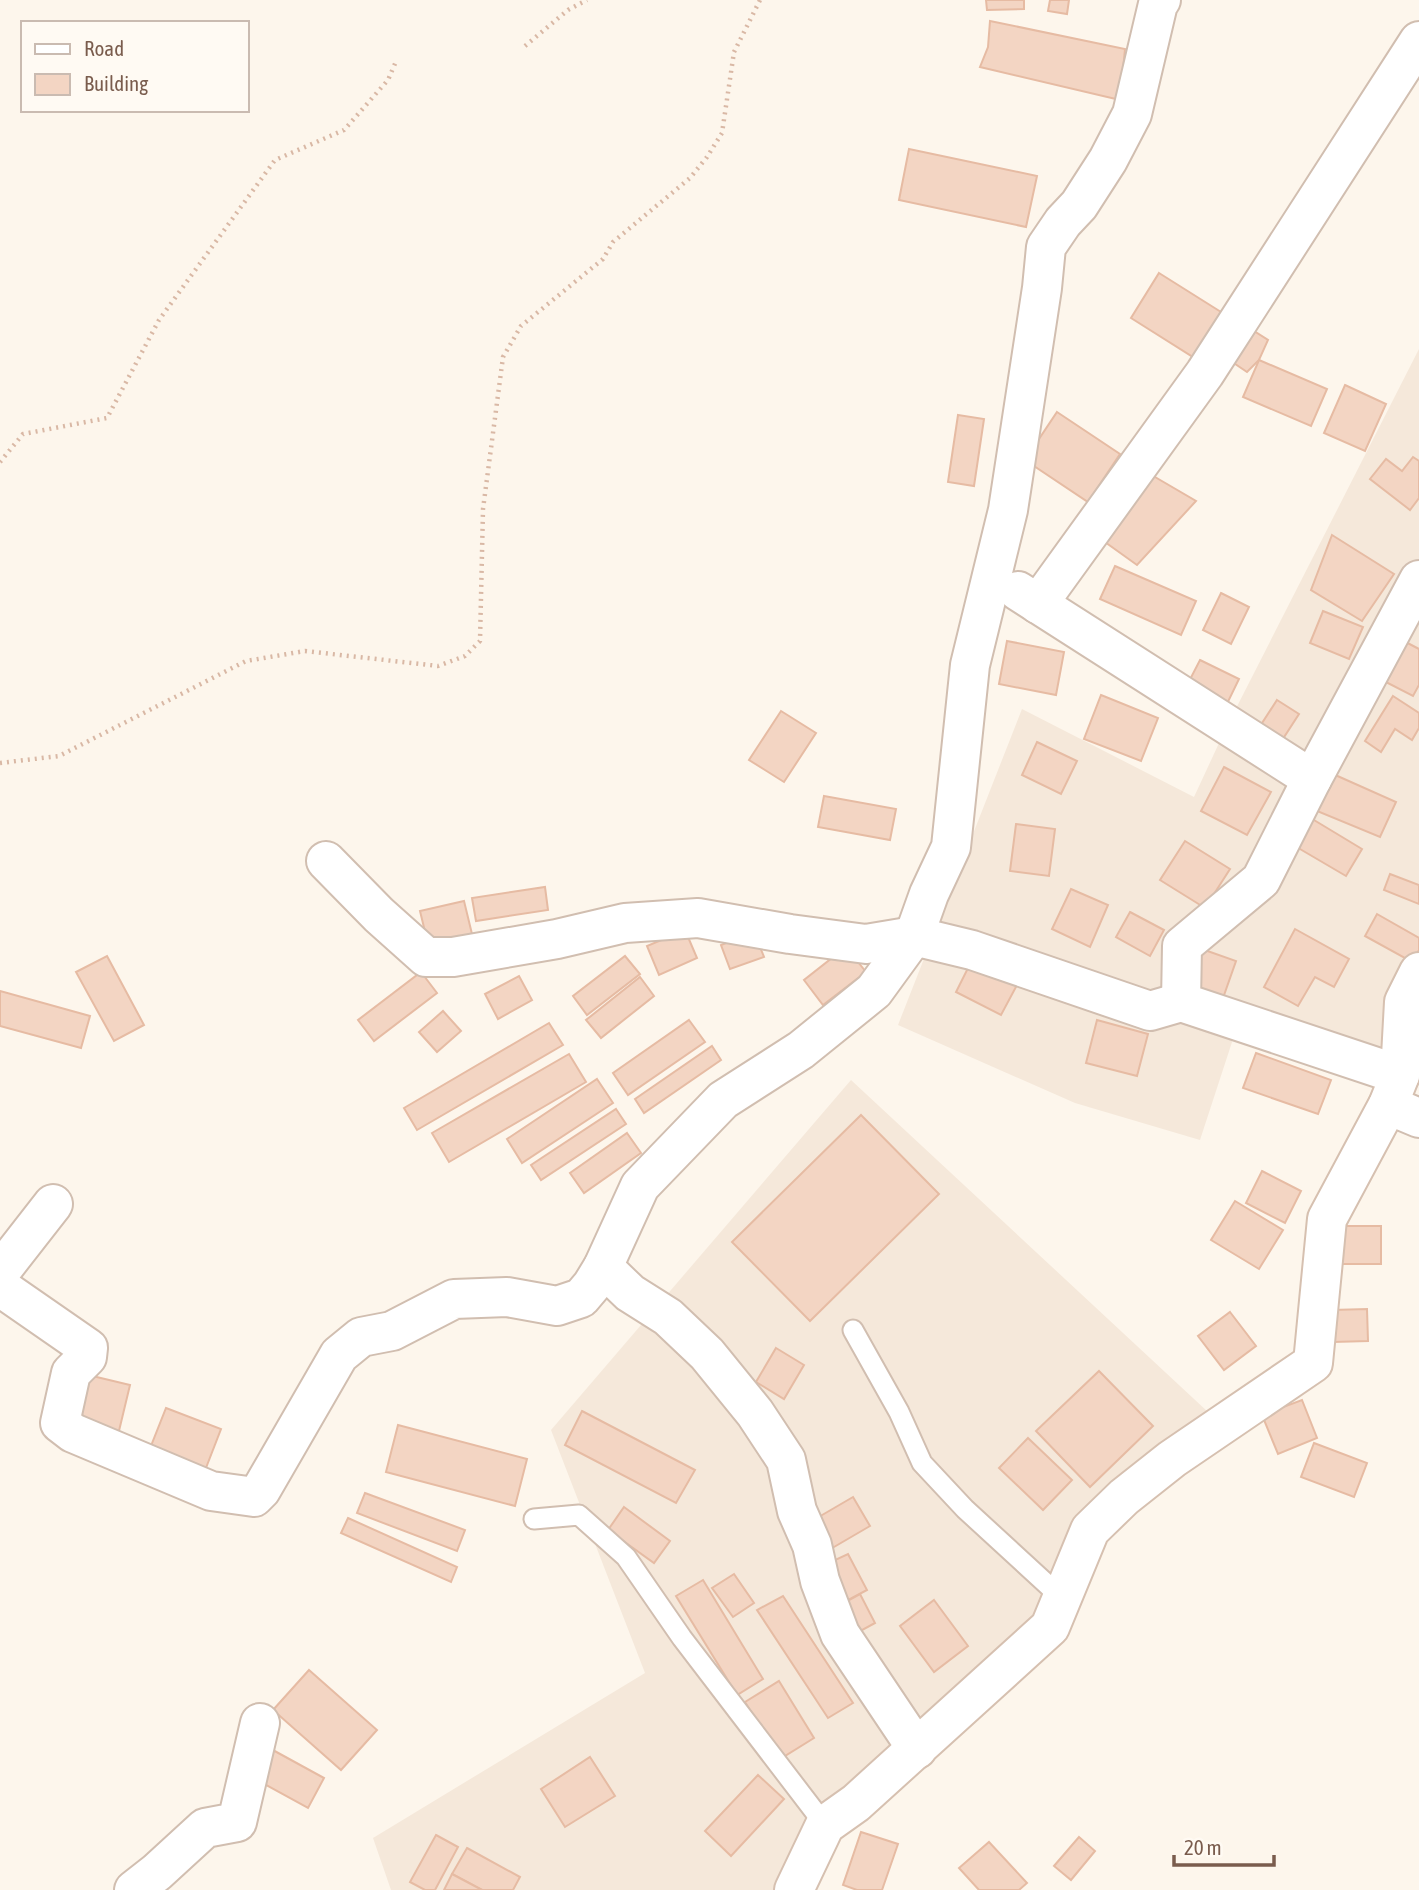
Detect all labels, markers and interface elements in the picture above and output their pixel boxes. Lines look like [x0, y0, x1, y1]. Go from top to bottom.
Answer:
legend [21, 21, 248, 112]
text: Road [84, 36, 124, 60]
text: Building [84, 71, 148, 95]
scale bar [1174, 1824, 1274, 1868]
text: 20 m [1184, 1835, 1222, 1859]

